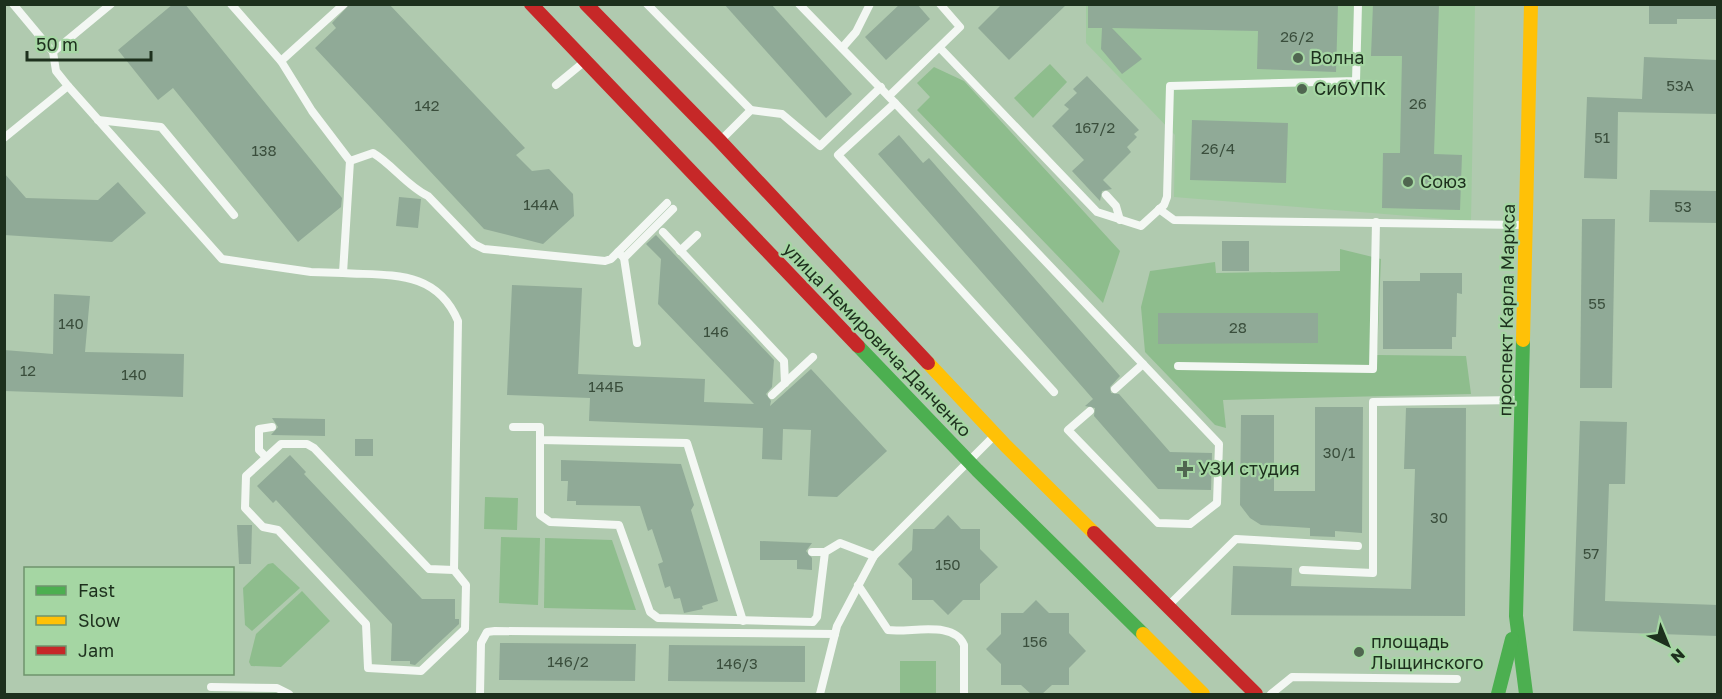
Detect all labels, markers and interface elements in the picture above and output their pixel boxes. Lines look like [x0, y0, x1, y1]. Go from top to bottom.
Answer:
scale bar [27, 24, 152, 62]
house number: 26/2 [1280, 27, 1314, 45]
text: 50 m [36, 33, 78, 55]
place label: Волна [1310, 46, 1364, 68]
marker: Волна [1291, 51, 1305, 65]
house number: 53А [1666, 76, 1694, 94]
place label: СибУПК [1314, 77, 1386, 99]
marker: СибУПК [1295, 82, 1309, 96]
house number: 26 [1409, 94, 1427, 112]
house number: 142 [414, 96, 440, 114]
house number: 167/2 [1075, 118, 1115, 136]
house number: 51 [1594, 128, 1610, 146]
house number: 26/4 [1201, 139, 1235, 157]
house number: 138 [251, 141, 277, 159]
place label: Союз [1420, 170, 1466, 192]
marker: Союз [1401, 175, 1415, 189]
house number: 144А [523, 195, 559, 213]
house number: 53 [1674, 197, 1692, 215]
street label: проспект Карла Маркса [1493, 203, 1519, 417]
street label: улица Немировича-Данченко [779, 237, 977, 441]
house number: 55 [1588, 294, 1606, 312]
house number: 140 [58, 314, 84, 332]
house number: 28 [1229, 318, 1247, 336]
house number: 146 [703, 322, 729, 340]
house number: 12 [20, 361, 36, 379]
house number: 140 [121, 365, 147, 383]
house number: 144Б [588, 377, 624, 395]
house number: 30/1 [1323, 443, 1355, 461]
place label: УЗИ студия [1198, 457, 1300, 479]
marker: УЗИ студия [1176, 460, 1194, 478]
house number: 30 [1430, 508, 1448, 526]
house number: 57 [1583, 544, 1599, 562]
house number: 150 [935, 555, 961, 573]
legend [24, 567, 234, 675]
text: Fast [78, 579, 115, 601]
text: Slow [78, 609, 121, 631]
north arrow [1638, 615, 1698, 675]
place label: площадь Лыщинского [1371, 630, 1484, 673]
house number: 156 [1022, 632, 1048, 650]
text: Jam [78, 639, 114, 661]
marker: площадь Лыщинского [1352, 645, 1366, 659]
text: N [1667, 645, 1690, 667]
house number: 146/2 [547, 652, 589, 670]
house number: 146/3 [716, 654, 758, 672]

